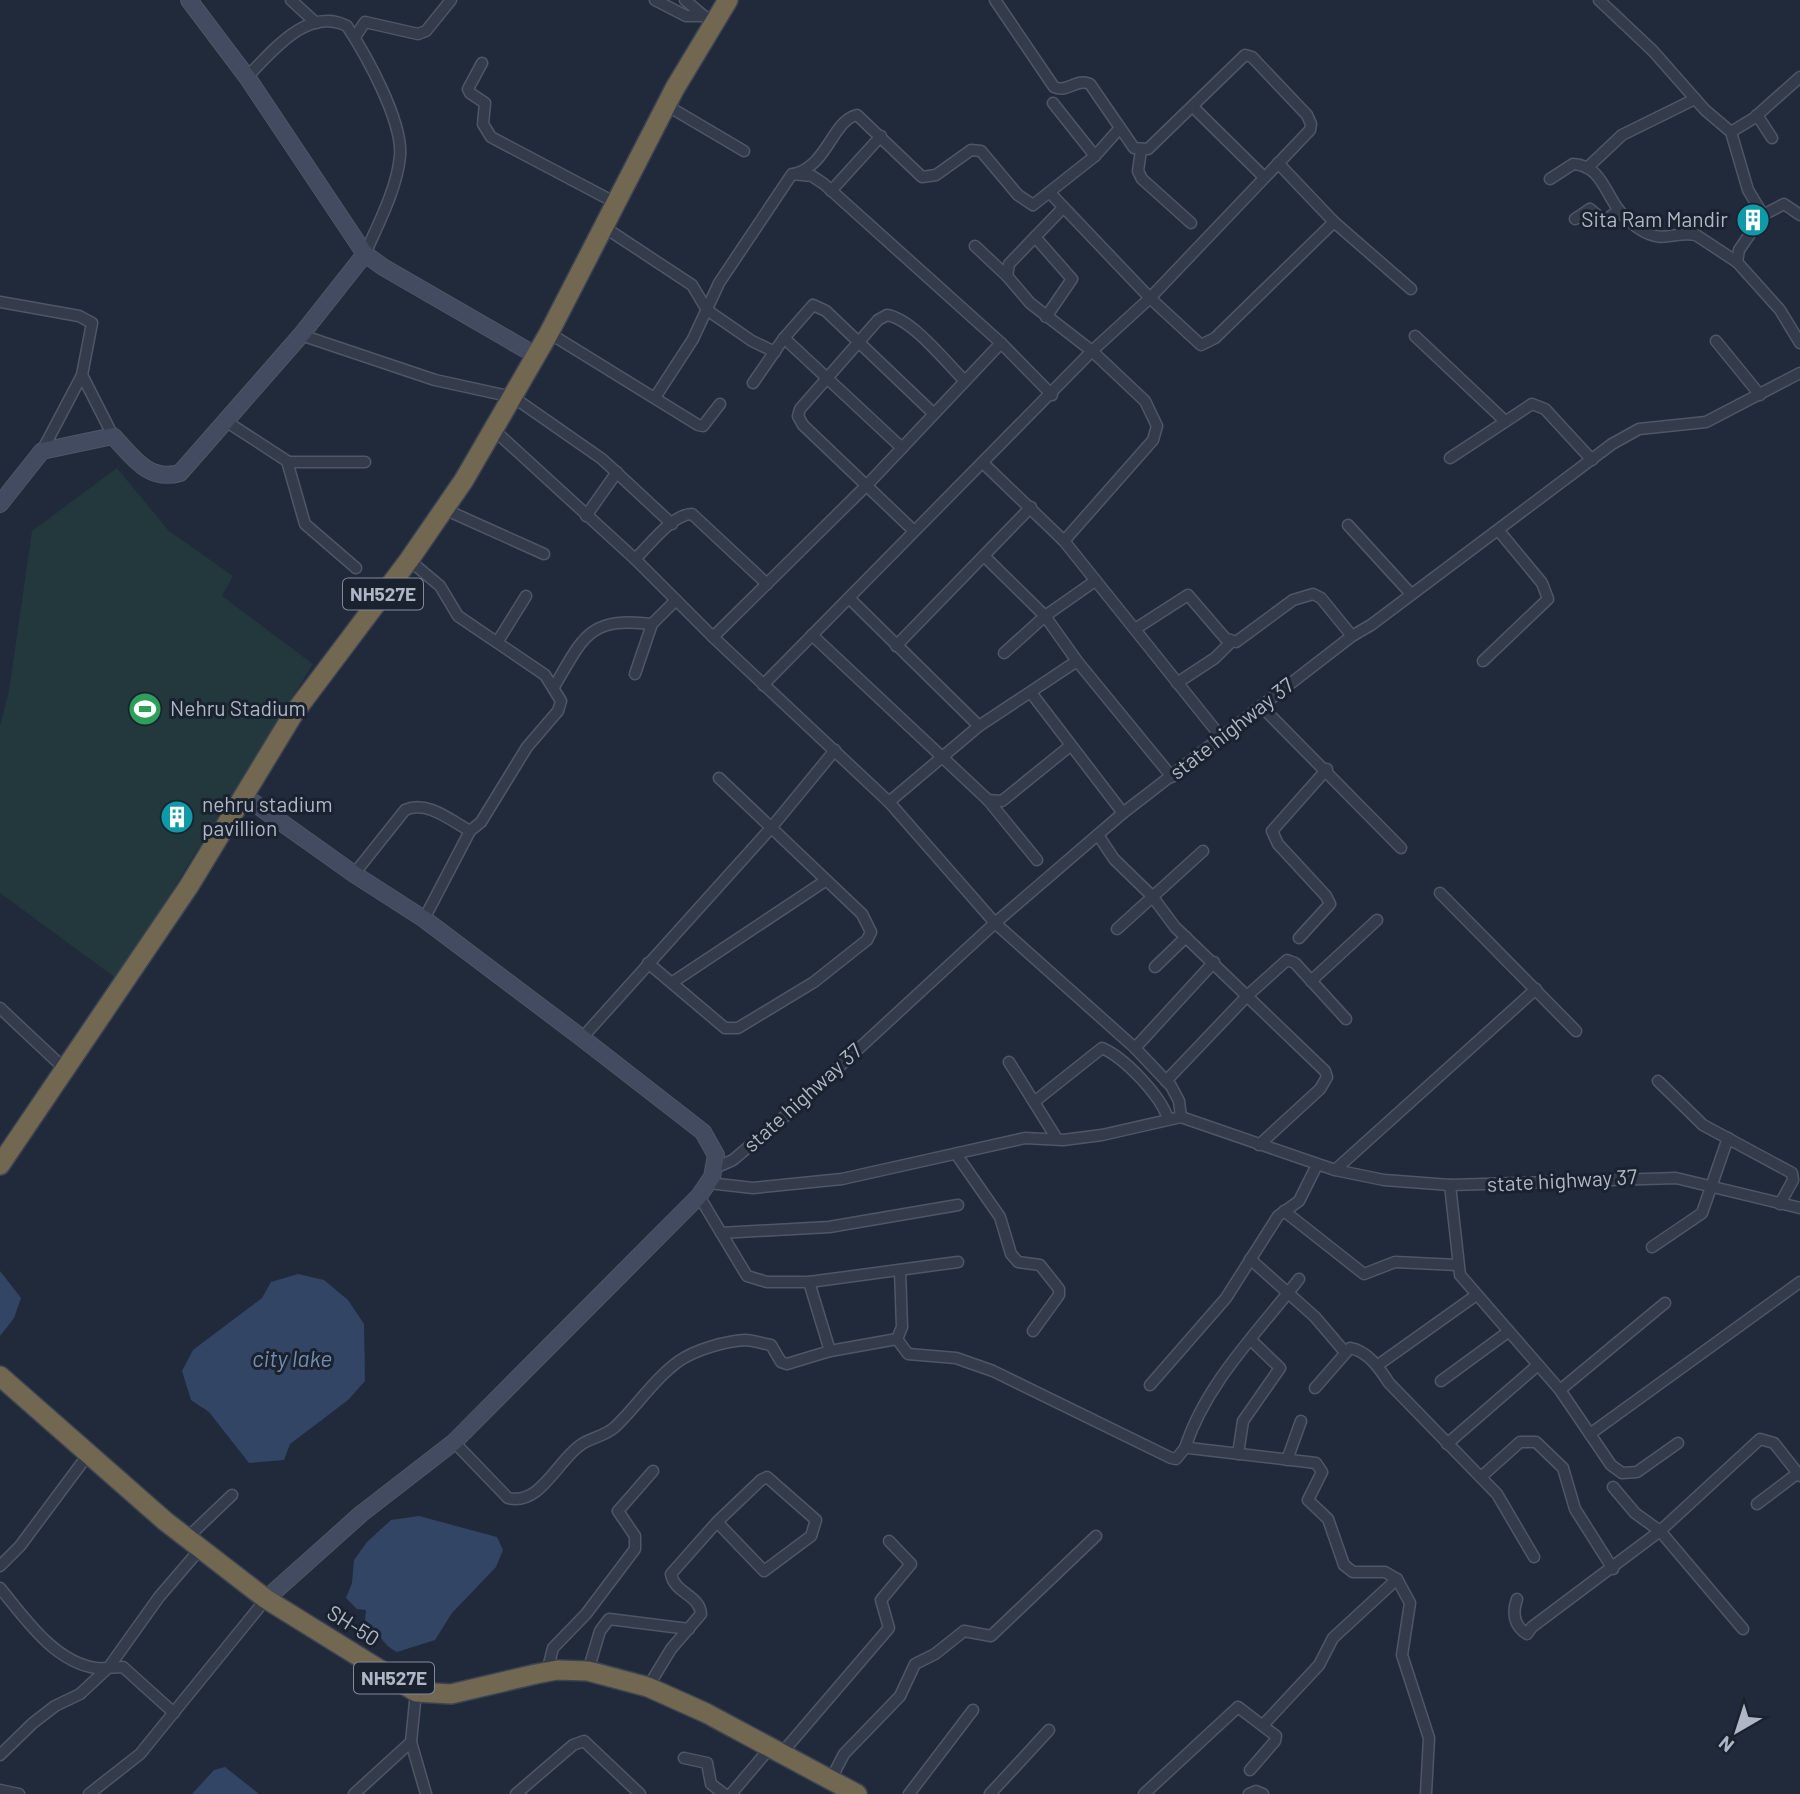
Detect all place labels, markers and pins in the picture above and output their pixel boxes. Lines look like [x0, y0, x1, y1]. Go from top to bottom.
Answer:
building icon: Sita Ram Mandir [1734, 201, 1772, 239]
place label: Sita Ram Mandir [1581, 206, 1728, 231]
sports icon: Nehru Stadium [126, 690, 164, 728]
place label: Nehru Stadium [170, 695, 306, 720]
place label: nehru stadium pavillion [202, 791, 333, 840]
building icon: nehru stadium pavillion [158, 798, 196, 836]

